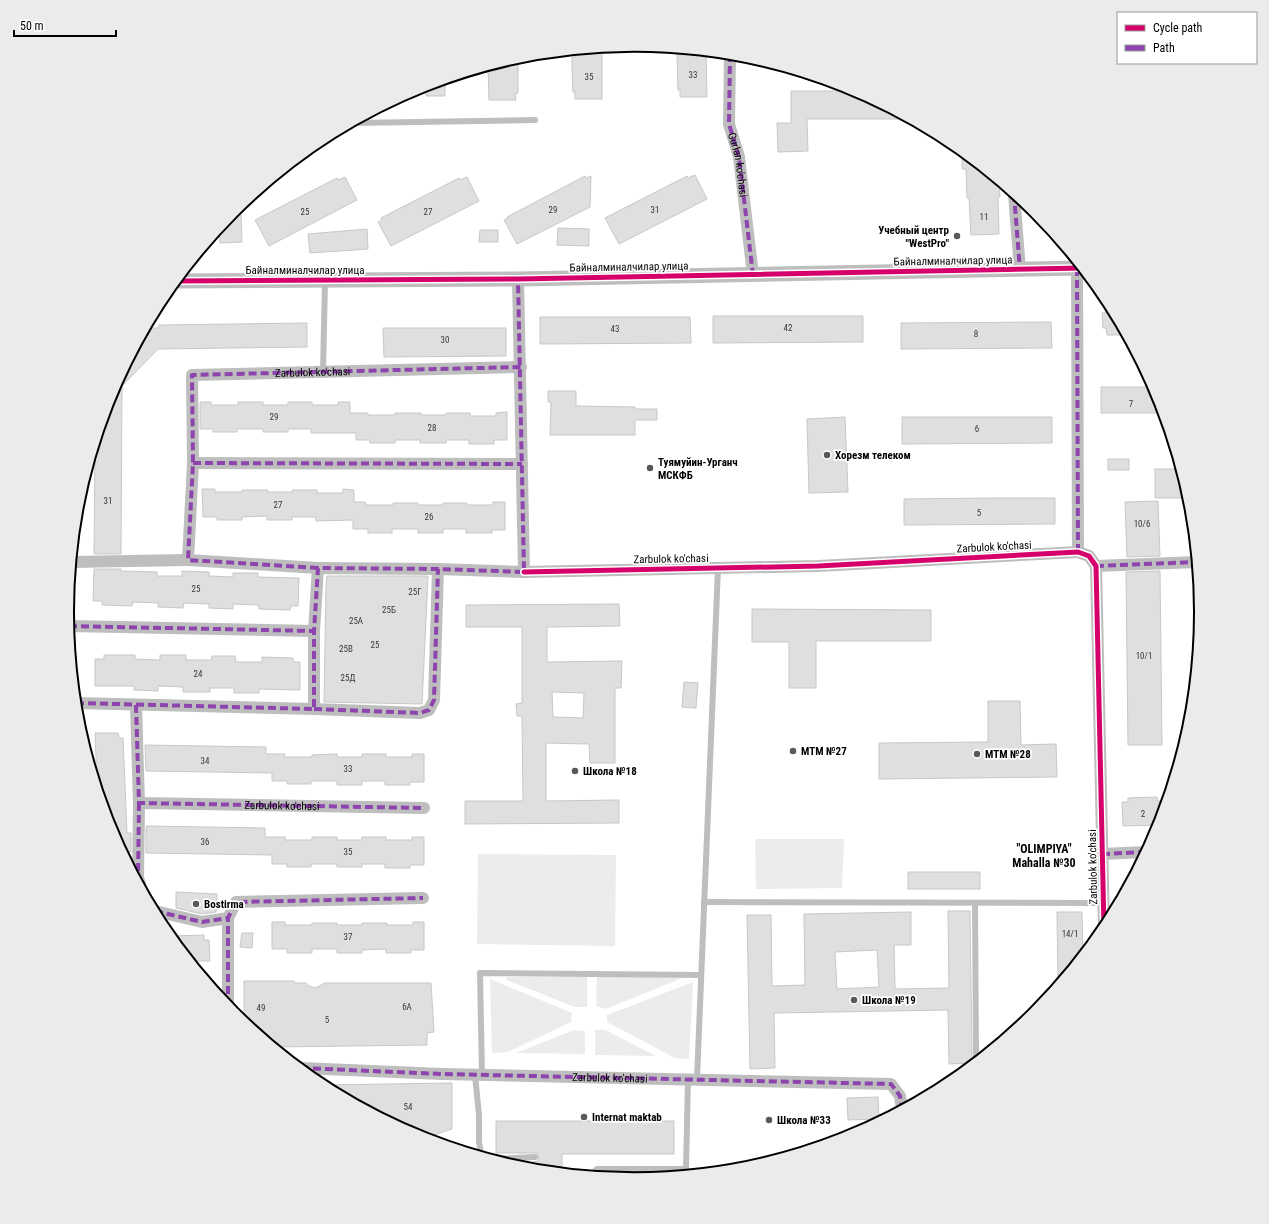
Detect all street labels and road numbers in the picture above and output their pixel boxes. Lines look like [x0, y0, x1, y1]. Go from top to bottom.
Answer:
street label: Gurlan ko'chasi [725, 131, 750, 198]
street label: Байналминалчилар улица [893, 253, 1013, 269]
street label: Байналминалчилар улица [569, 259, 689, 275]
street label: Байналминалчилар улица [246, 264, 364, 277]
street label: Zarbulok ko'chasi [275, 365, 350, 379]
street label: Zarbulok ko'chasi [956, 539, 1032, 555]
street label: Zarbulok ko'chasi [633, 552, 709, 566]
street label: Zarbulok ko'chasi [244, 798, 320, 813]
street label: Zarbulok ko'chasi [1086, 829, 1100, 905]
street label: Zarbulok ko'chasi [572, 1070, 648, 1085]

